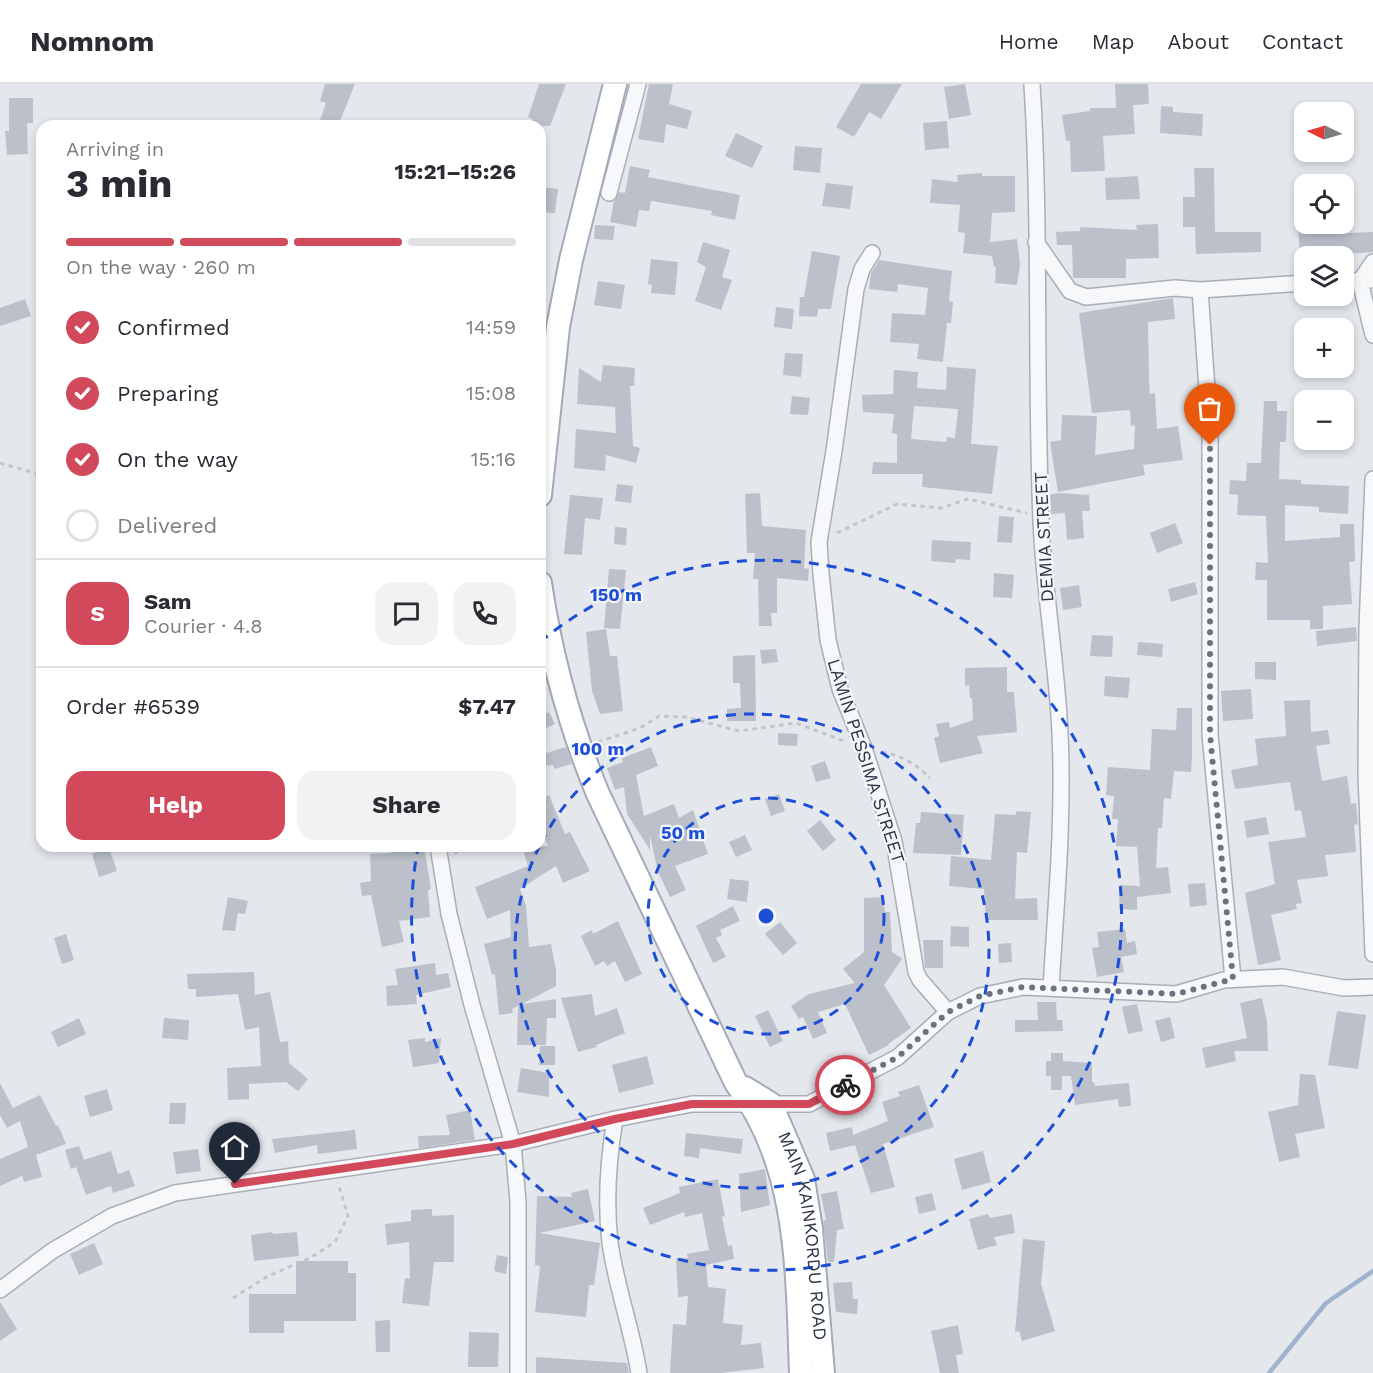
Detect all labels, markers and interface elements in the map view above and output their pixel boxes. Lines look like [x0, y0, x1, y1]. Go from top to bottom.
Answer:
text: Nomnom [30, 25, 154, 58]
text: Home [999, 29, 1059, 54]
text: Map [1092, 29, 1135, 54]
text: About [1168, 29, 1229, 54]
text: Contact [1262, 29, 1343, 54]
north arrow [1294, 102, 1354, 162]
map controls [1294, 102, 1354, 450]
text: Arriving in [66, 137, 164, 161]
text: 15:21–15:26 [395, 159, 516, 184]
text: 3 min [66, 161, 173, 206]
button: locate [1294, 174, 1354, 234]
button: layers [1294, 246, 1354, 306]
text: On the way · 260 m [66, 255, 256, 279]
icon: check [66, 311, 99, 344]
text: Confirmed [117, 315, 230, 340]
text: 14:59 [466, 315, 516, 339]
button: + [1294, 318, 1354, 378]
icon: check [66, 377, 99, 410]
text: Preparing [117, 381, 218, 406]
text: 15:08 [466, 381, 516, 405]
pin [1184, 383, 1235, 445]
button: − [1294, 390, 1354, 450]
icon: bag [1193, 392, 1226, 425]
icon: check [66, 443, 99, 476]
text: On the way [117, 447, 238, 472]
text: 15:16 [471, 447, 516, 471]
street label: DEMIA STREET [1030, 471, 1057, 603]
text: Delivered [117, 513, 217, 538]
button: chat [375, 582, 438, 645]
button: phone [453, 582, 516, 645]
text: 150 m [590, 584, 642, 605]
text: Sam [144, 589, 192, 614]
text: S [90, 601, 105, 626]
text: Courier · 4.8 [144, 614, 263, 638]
street label: LAMIN PESSIMA STREET [823, 656, 910, 866]
text: Order #6539 [66, 694, 200, 719]
text: $7.47 [458, 694, 516, 719]
text: 100 m [571, 738, 625, 759]
button: Help [66, 771, 285, 840]
button: Share [297, 771, 516, 840]
text: 50 m [661, 822, 705, 843]
centre of rings [756, 906, 776, 926]
courier [815, 1055, 875, 1115]
icon: bike [829, 1069, 862, 1102]
pin [209, 1122, 260, 1184]
street label: MAIN KAINKORDU ROAD [774, 1128, 831, 1341]
icon: home [218, 1131, 251, 1164]

